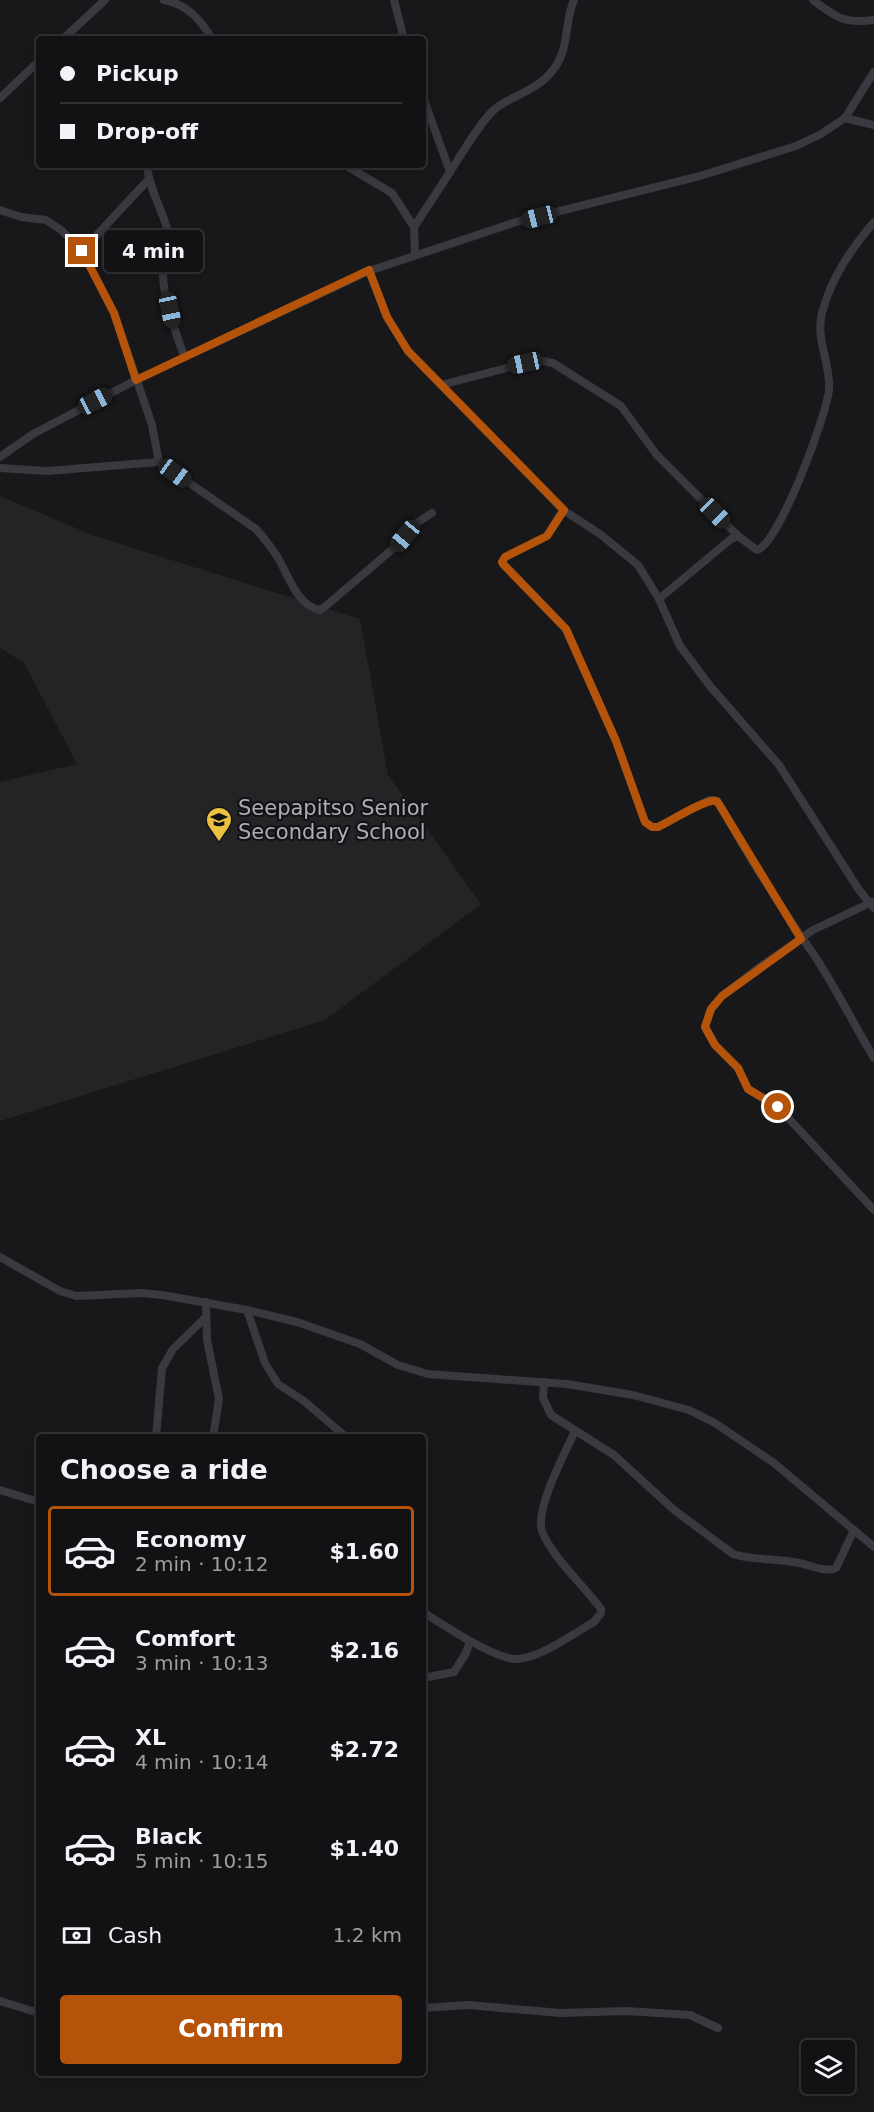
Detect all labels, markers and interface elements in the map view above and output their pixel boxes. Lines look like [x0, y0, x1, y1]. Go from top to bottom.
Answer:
text: Pickup [96, 61, 179, 86]
text: Drop-off [96, 119, 198, 144]
car [519, 204, 559, 230]
callout: 4 min [103, 230, 202, 272]
route end [68, 237, 95, 264]
text: 4 min [122, 239, 185, 263]
car [157, 291, 183, 329]
car [506, 350, 544, 376]
car [75, 385, 115, 417]
car [155, 455, 195, 491]
car [696, 494, 734, 532]
car [387, 516, 423, 556]
place label: Seepapitso Senior Secondary School [238, 796, 428, 844]
school or university icon: Seepapitso Senior Secondary School [204, 805, 234, 843]
route start [764, 1093, 791, 1120]
text: Choose a ride [60, 1454, 268, 1485]
icon: car [63, 1524, 117, 1578]
text: Economy [135, 1527, 246, 1552]
text: $1.60 [329, 1539, 399, 1564]
text: 2 min · 10:12 [135, 1552, 269, 1576]
icon: car [63, 1623, 117, 1677]
text: Comfort [135, 1626, 235, 1651]
text: $2.16 [329, 1638, 399, 1663]
text: 3 min · 10:13 [135, 1651, 269, 1675]
icon: car [63, 1722, 117, 1776]
text: XL [135, 1725, 166, 1750]
text: $2.72 [329, 1737, 399, 1762]
text: 4 min · 10:14 [135, 1750, 269, 1774]
icon: car [63, 1821, 117, 1875]
text: Black [135, 1824, 202, 1849]
text: $1.40 [329, 1836, 399, 1861]
text: 5 min · 10:15 [135, 1849, 269, 1873]
icon: cash [60, 1919, 93, 1952]
text: Cash [108, 1923, 162, 1948]
text: 1.2 km [333, 1923, 402, 1947]
button: Confirm [60, 1995, 402, 2064]
map controls [801, 2040, 855, 2094]
button: layers [801, 2040, 855, 2094]

